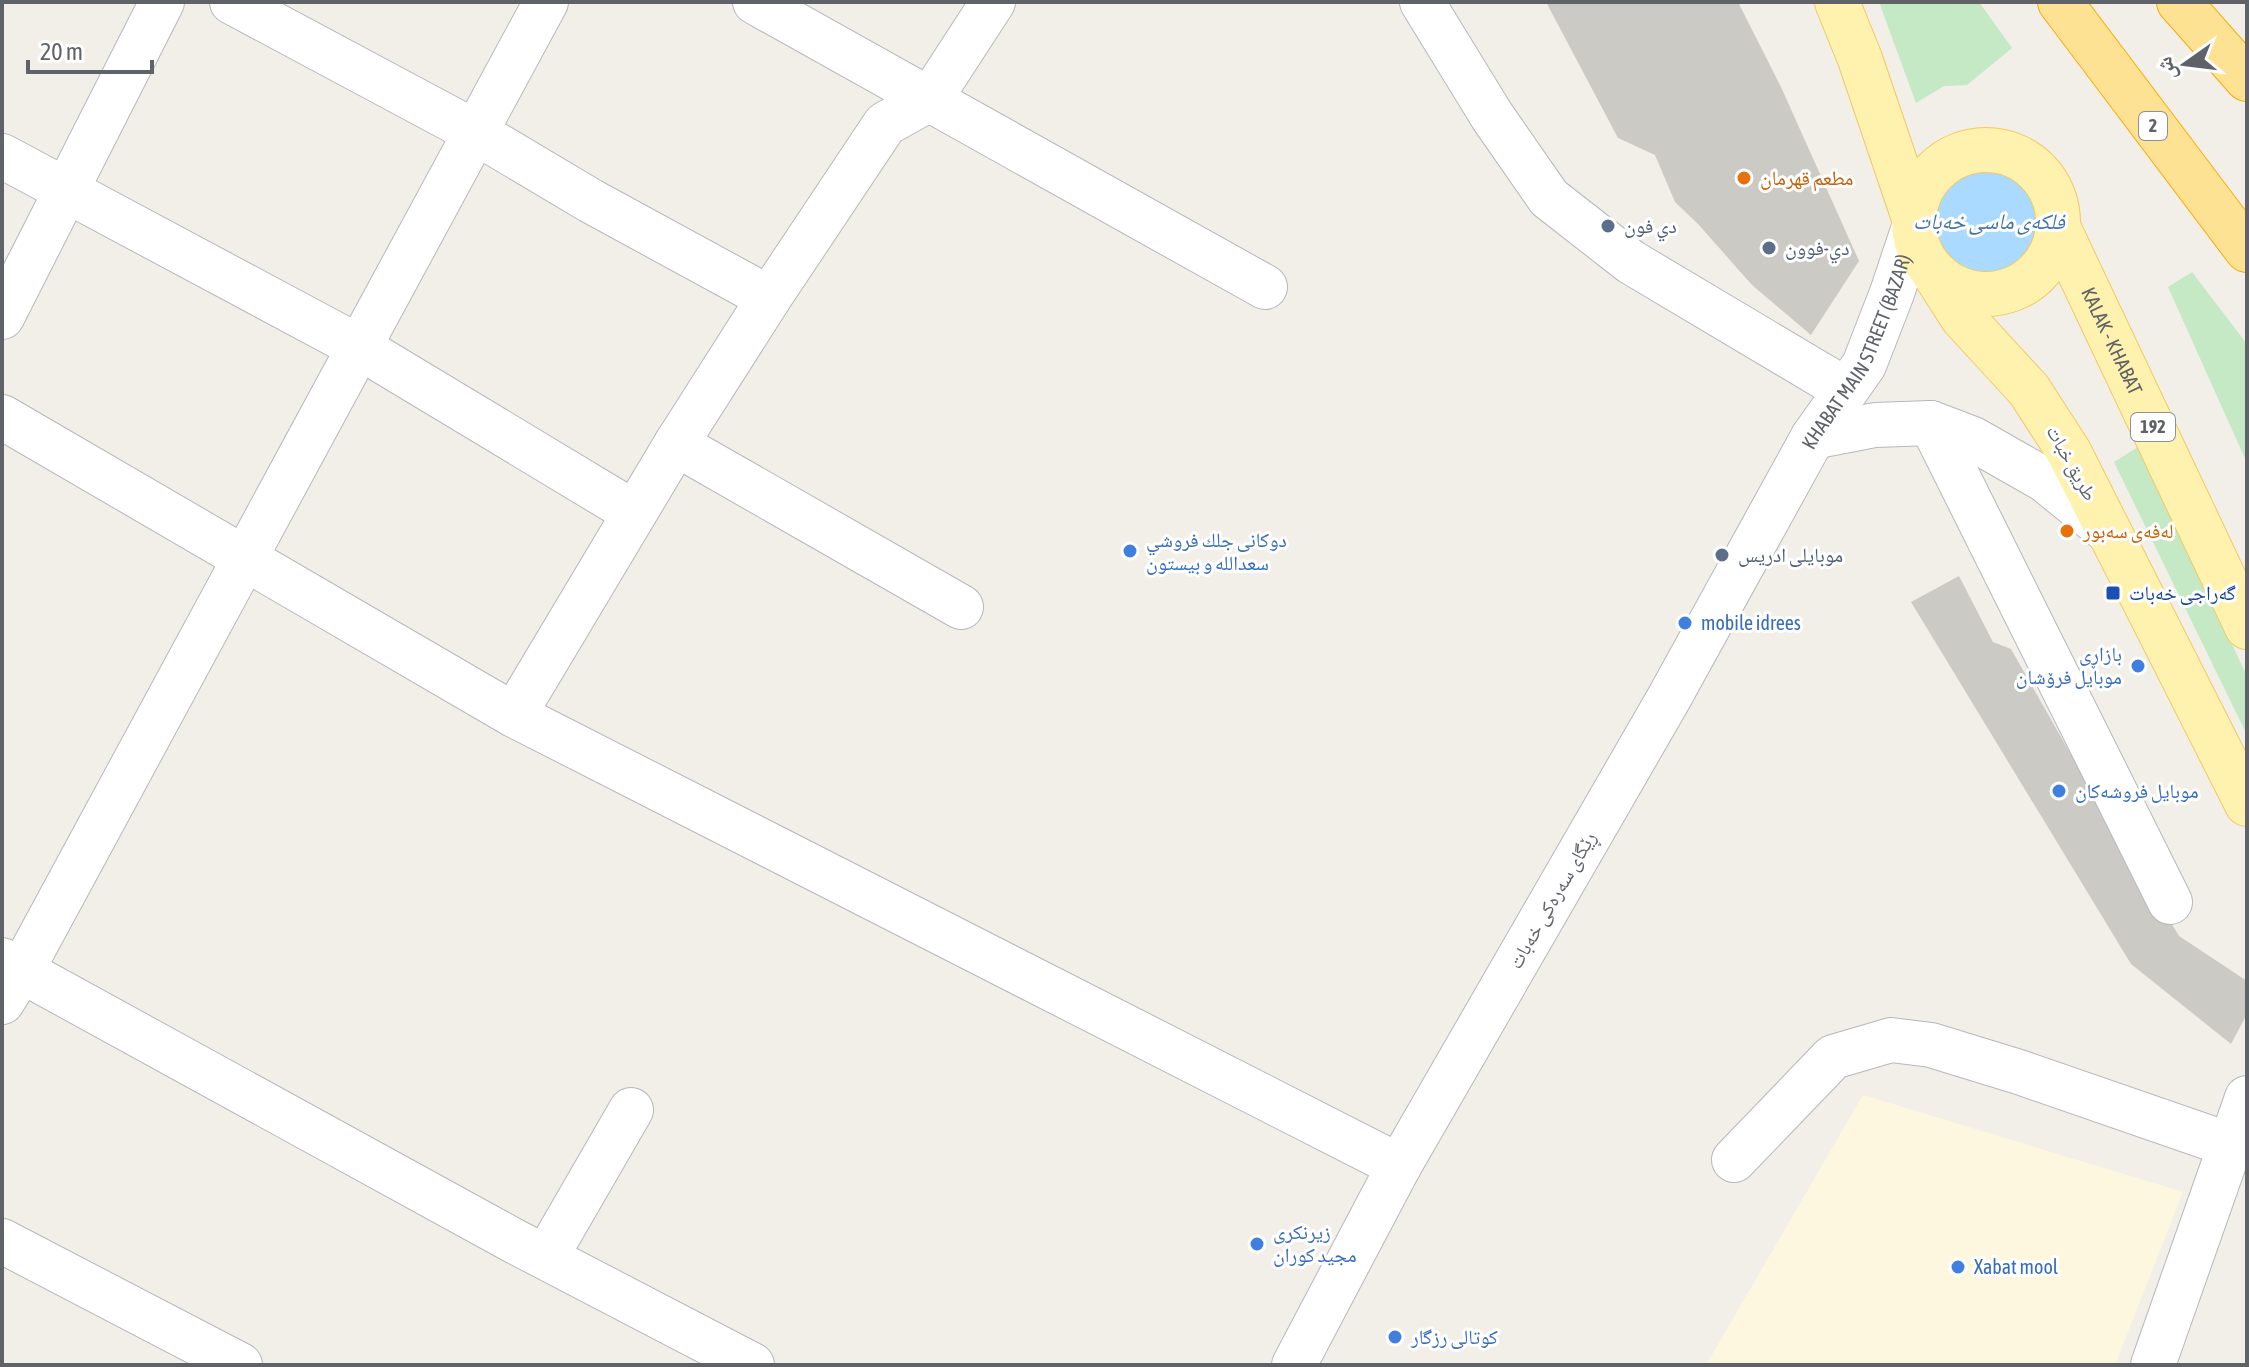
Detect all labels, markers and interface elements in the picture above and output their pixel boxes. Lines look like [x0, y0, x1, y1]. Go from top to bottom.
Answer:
scale bar [28, 24, 152, 74]
north arrow [2145, 24, 2225, 104]
text: 20 m [40, 38, 83, 65]
text: ش [2150, 54, 2182, 83]
road number: 2 [2139, 112, 2167, 140]
place label: مطعم قهرمان [1760, 166, 1853, 192]
marker: مطعم قهرمان [1735, 169, 1753, 187]
water label: فلکەی ماسی خەبات [1913, 208, 2066, 235]
place label: دي فون [1624, 214, 1677, 242]
marker: دي فون [1599, 217, 1617, 235]
place label: دي-فوون [1785, 236, 1849, 264]
marker: دي-فوون [1760, 239, 1778, 257]
street label: KHABAT MAIN STREET (BAZAR) [1797, 251, 1915, 453]
street label: KALAK - KHABAT [2077, 283, 2148, 398]
road number: 192 [2131, 413, 2175, 441]
street label: طريق خبات [2041, 421, 2103, 505]
place label: لەفەی سەبور [2082, 519, 2174, 543]
marker: لەفەی سەبور [2058, 522, 2076, 540]
place label: دوكانى جلك فروشي سعدالله و بيستون [1146, 528, 1287, 575]
marker: دوكانى جلك فروشي سعدالله و بيستون [1121, 542, 1139, 560]
place label: موبايلى ادريس [1738, 543, 1843, 567]
marker: موبايلى ادريس [1713, 546, 1731, 564]
place label: گەراجی خەبات [2129, 581, 2236, 605]
marker: گەراجی خەبات [2104, 584, 2122, 602]
place label: mobile idrees [1701, 611, 1801, 634]
marker: mobile idrees [1676, 614, 1694, 632]
place label: بازاڕی موبایل فرۆشان [2016, 642, 2122, 689]
marker: بازاڕی موبایل فرۆشان [2129, 657, 2147, 675]
place label: موبایل فروشەکان [2075, 779, 2199, 803]
marker: موبایل فروشەکان [2050, 782, 2068, 800]
street label: ڕێگای سەرەکی خەبات [1503, 827, 1605, 975]
place label: زيرنكرى مجيد كوران [1273, 1220, 1357, 1267]
marker: زيرنكرى مجيد كوران [1248, 1235, 1266, 1253]
place label: Xabat mool [1974, 1255, 2059, 1278]
marker: Xabat mool [1949, 1258, 1967, 1276]
place label: كوتالى رزگار [1410, 1325, 1498, 1349]
marker: كوتالى رزگار [1386, 1328, 1404, 1346]

